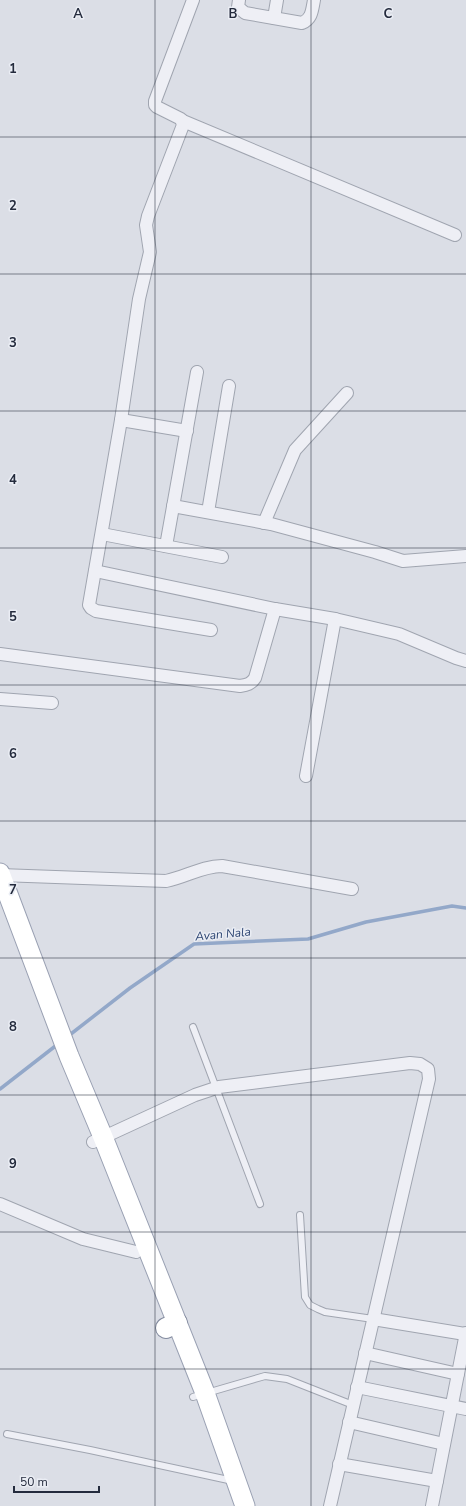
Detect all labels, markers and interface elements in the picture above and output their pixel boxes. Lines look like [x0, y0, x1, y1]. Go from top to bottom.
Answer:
text: A [73, 5, 83, 23]
text: B [229, 5, 238, 23]
text: C [384, 5, 393, 23]
text: 1 [9, 60, 17, 78]
text: 2 [9, 197, 17, 215]
text: 3 [9, 334, 17, 352]
text: 4 [9, 471, 17, 489]
text: 5 [9, 608, 17, 626]
text: 6 [9, 745, 17, 763]
text: 7 [9, 881, 17, 899]
water label: Avan Nala [193, 924, 252, 944]
text: 8 [9, 1018, 17, 1036]
text: 9 [9, 1155, 17, 1173]
scale bar [14, 1468, 99, 1494]
text: 50 m [20, 1474, 48, 1490]

